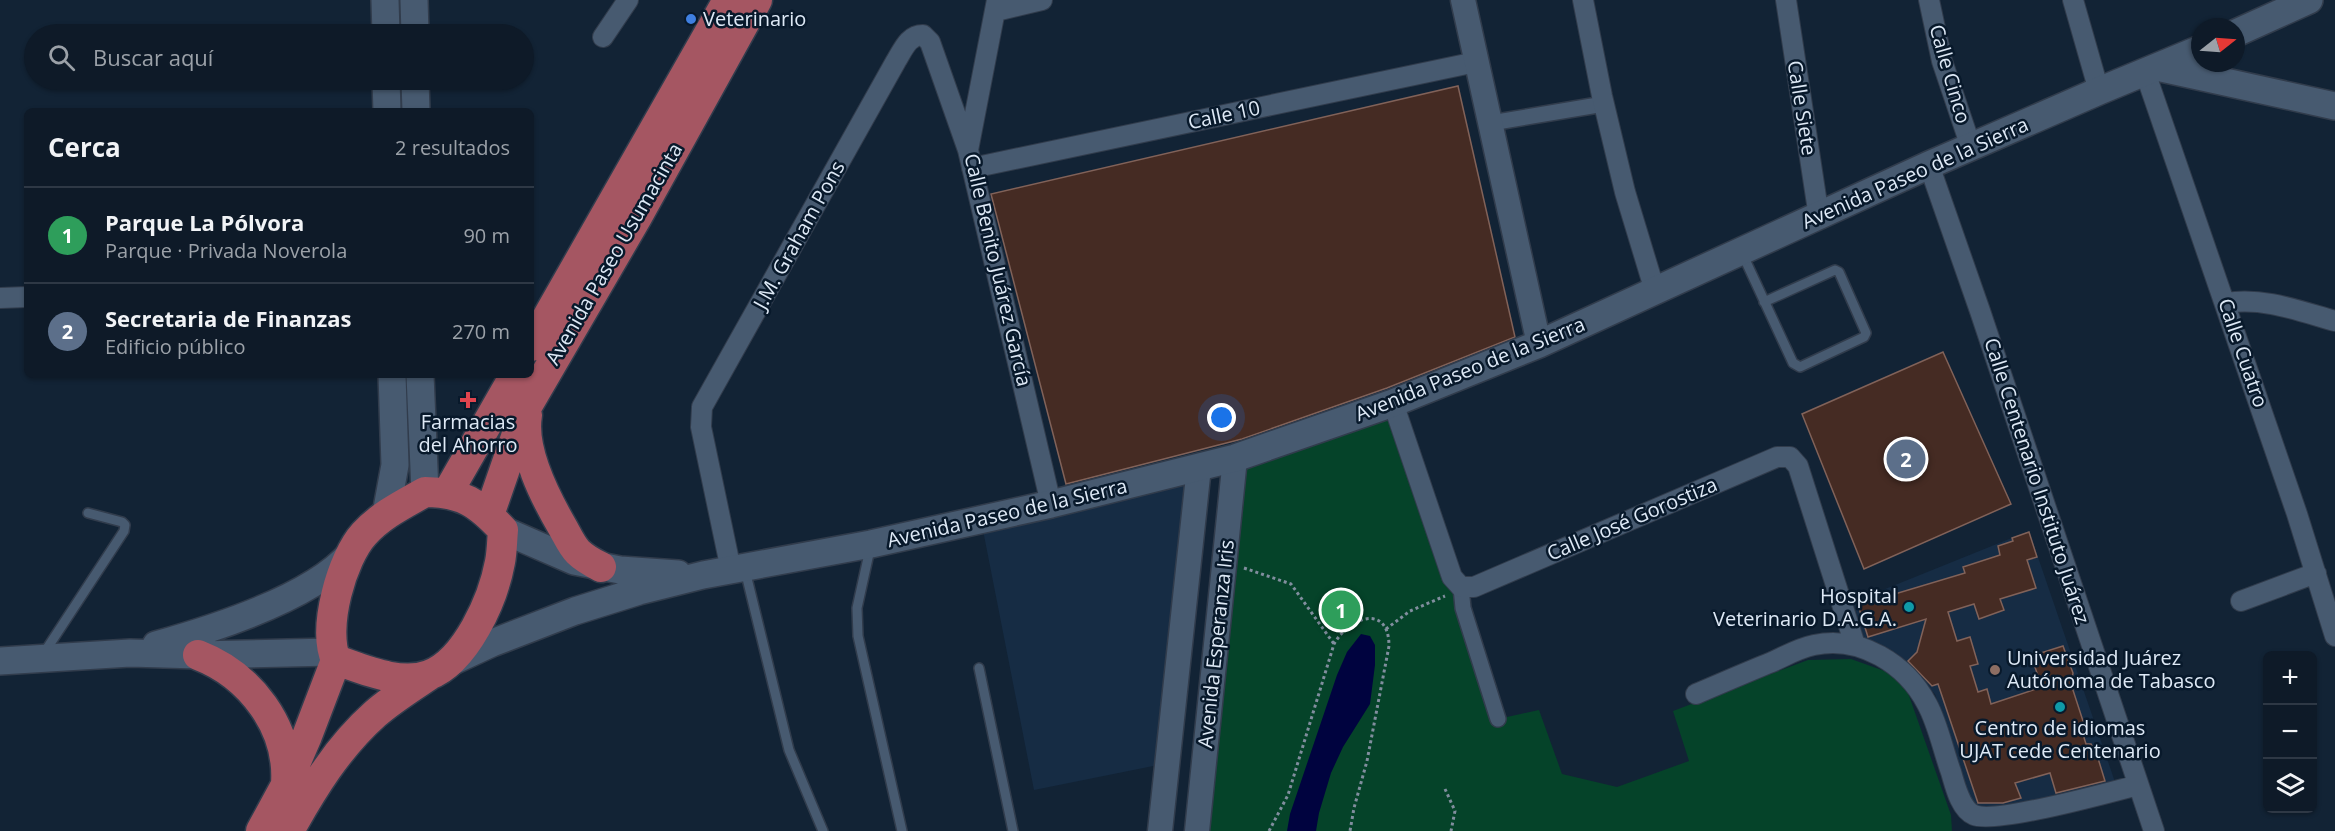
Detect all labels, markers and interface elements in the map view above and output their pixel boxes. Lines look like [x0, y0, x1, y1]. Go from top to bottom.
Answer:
place label: Veterinario [703, 5, 806, 32]
marker: Veterinario [684, 12, 698, 26]
north arrow [2191, 18, 2245, 72]
street label: Calle Cinco [1923, 21, 1977, 126]
search box [24, 24, 534, 90]
icon: search [45, 41, 78, 74]
text: Buscar aquí [93, 42, 213, 72]
street label: Calle Siete [1782, 58, 1823, 157]
street label: Calle 10 [1185, 94, 1262, 135]
street label: Avenida Paseo de la Sierra [1797, 110, 2032, 235]
text: Cerca [48, 129, 121, 165]
text: 2 resultados [395, 134, 510, 161]
street label: Avenida Paseo Usumacinta [539, 138, 688, 370]
street label: Calle Benito Juárez García [959, 151, 1038, 389]
street label: J.M. Graham Pons [746, 156, 851, 316]
text: Parque La Pólvora [105, 207, 304, 237]
text: 1 [62, 222, 73, 249]
text: 90 m [463, 222, 510, 249]
text: Parque · Privada Noverola [105, 237, 347, 264]
street label: Calle Cuatro [2212, 295, 2275, 411]
text: Secretaria de Finanzas [105, 303, 352, 333]
street label: Avenida Paseo de la Sierra [1351, 310, 1589, 427]
text: 2 [62, 318, 73, 345]
text: 270 m [452, 318, 510, 345]
text: Edificio público [105, 333, 245, 360]
street label: Calle Centenario Instituto Juárez [1978, 334, 2097, 627]
marker: Farmacias del Ahorro [461, 393, 475, 407]
your location [1207, 403, 1236, 432]
place label: Farmacias del Ahorro [418, 408, 518, 458]
pin: 2 [1886, 436, 1926, 482]
street label: Calle José Gorostiza [1542, 470, 1721, 567]
street label: Avenida Paseo de la Sierra [884, 472, 1130, 553]
street label: Avenida Esperanza Iris [1191, 538, 1240, 749]
place label: Hospital Veterinario D.A.G.A. [1713, 582, 1897, 632]
pin: 1 [1322, 588, 1360, 632]
marker: Hospital Veterinario D.A.G.A. [1902, 600, 1916, 614]
place label: Universidad Juárez Autónoma de Tabasco [2007, 644, 2215, 694]
map controls [2263, 651, 2317, 813]
button: + [2263, 651, 2317, 705]
marker: Universidad Juárez Autónoma de Tabasco [1988, 663, 2002, 677]
marker: Centro de idiomas UJAT cede Centenario [2053, 700, 2067, 714]
button: − [2263, 705, 2317, 759]
place label: Centro de idiomas UJAT cede Centenario [1959, 714, 2161, 764]
button: layers [2263, 759, 2317, 813]

